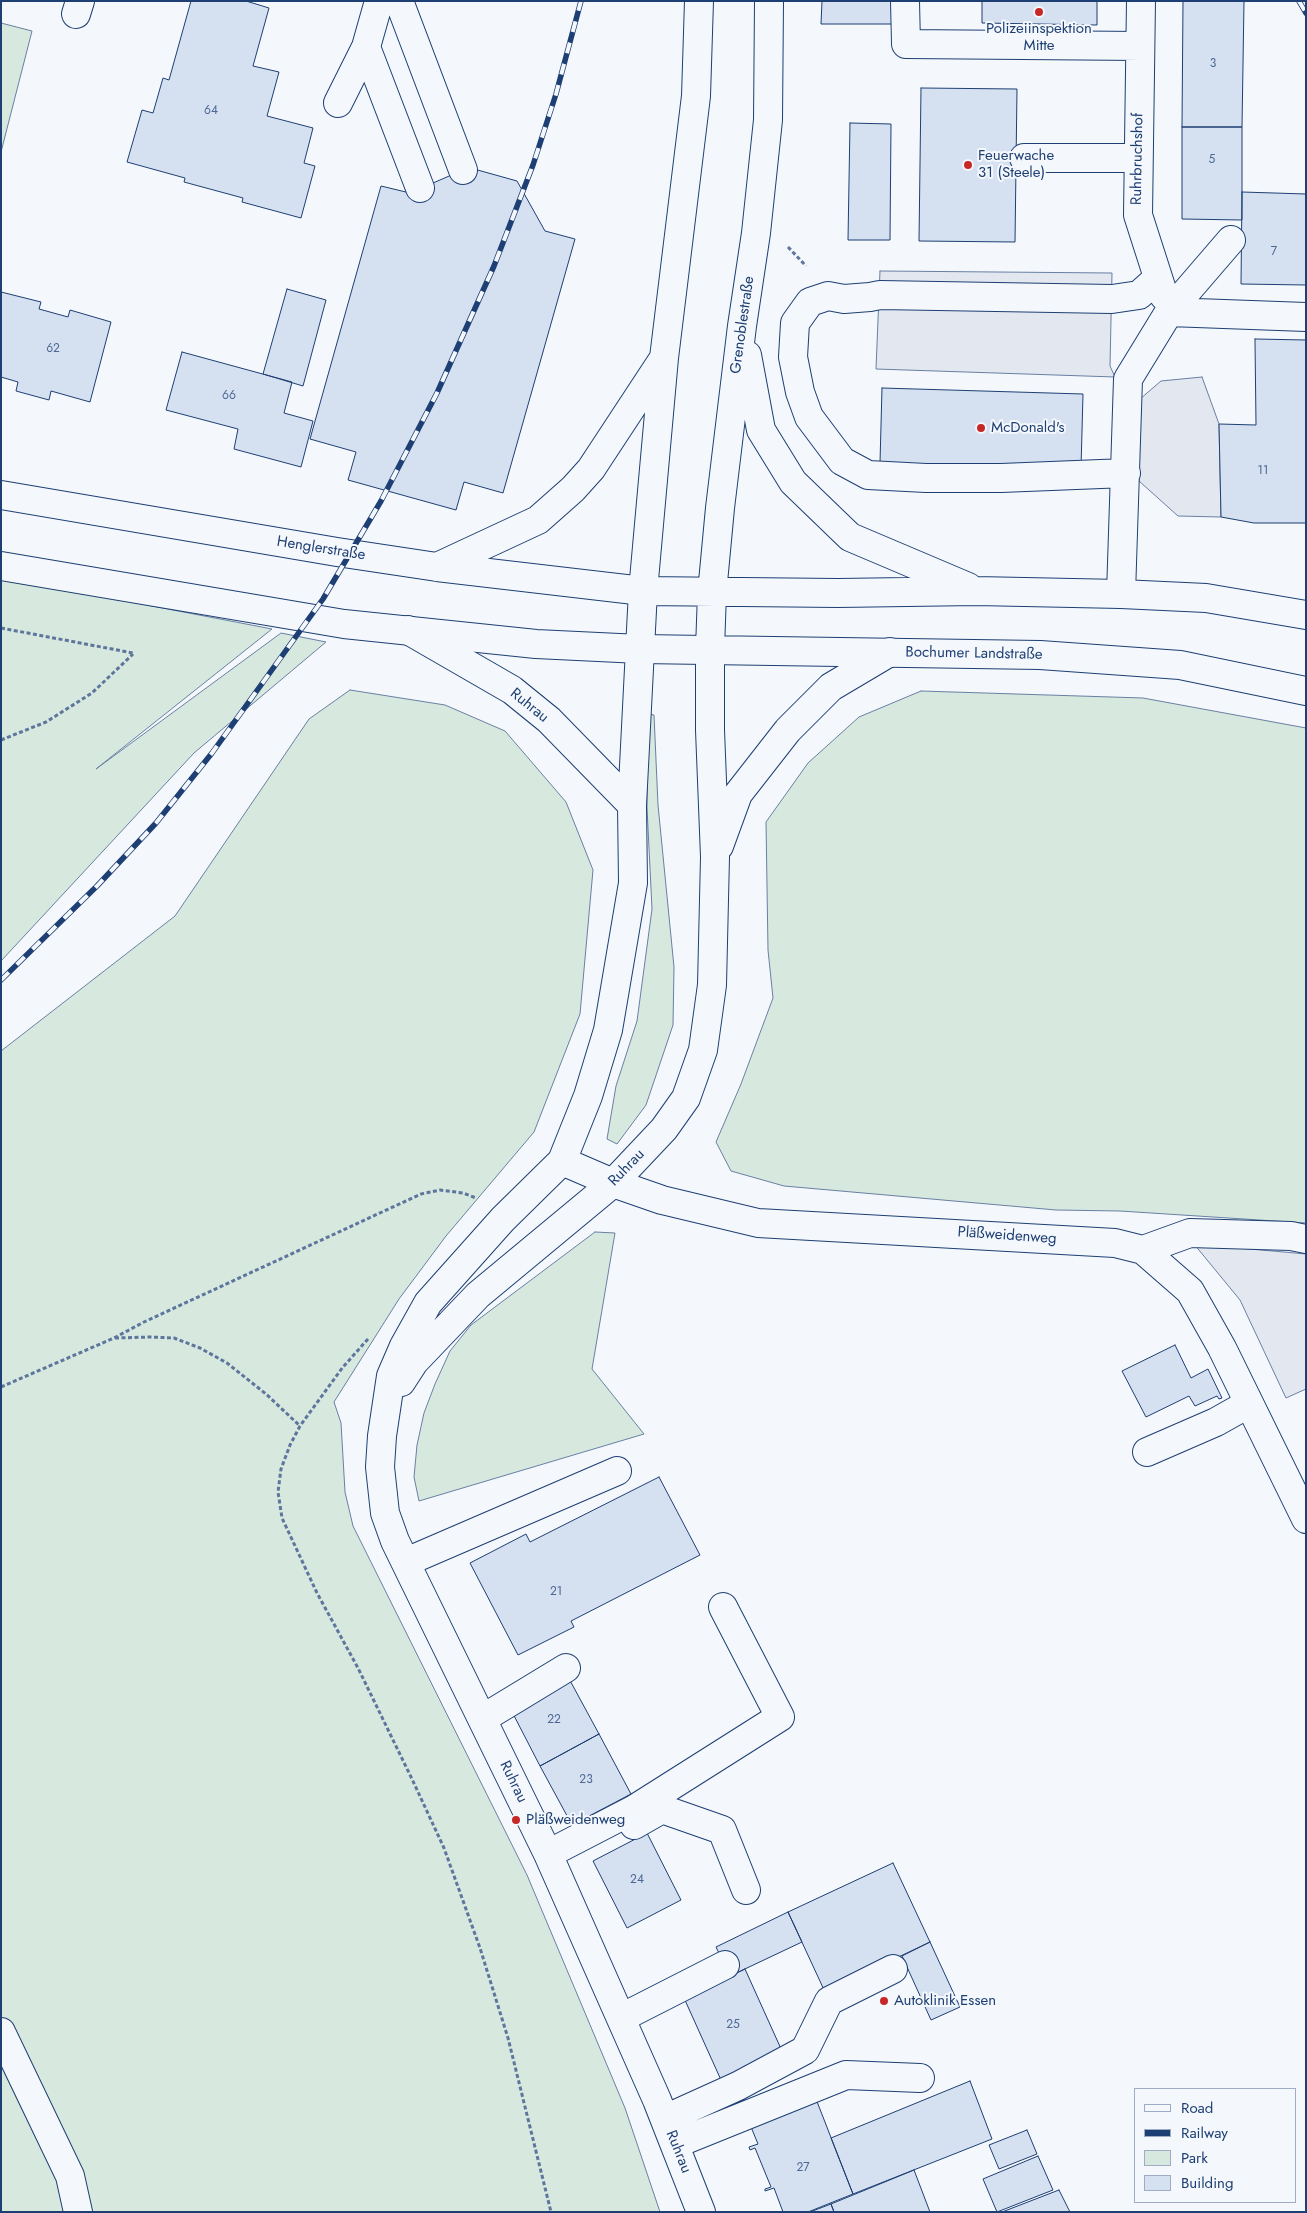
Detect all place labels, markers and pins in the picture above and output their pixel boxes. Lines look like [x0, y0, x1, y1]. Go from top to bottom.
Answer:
marker: Polizeiinspektion Mitte [1033, 6, 1045, 18]
place label: Polizeiinspektion Mitte [986, 20, 1092, 55]
place label: Feuerwache 31 (Steele) [978, 147, 1054, 182]
marker: Feuerwache 31 (Steele) [962, 159, 974, 171]
place label: McDonald's [991, 419, 1065, 437]
marker: McDonald's [975, 422, 987, 434]
place label: Pläßweidenweg [526, 1811, 625, 1829]
marker: Pläßweidenweg [510, 1814, 522, 1826]
place label: Autoklinik Essen [894, 1992, 996, 2010]
marker: Autoklinik Essen [878, 1995, 890, 2007]

